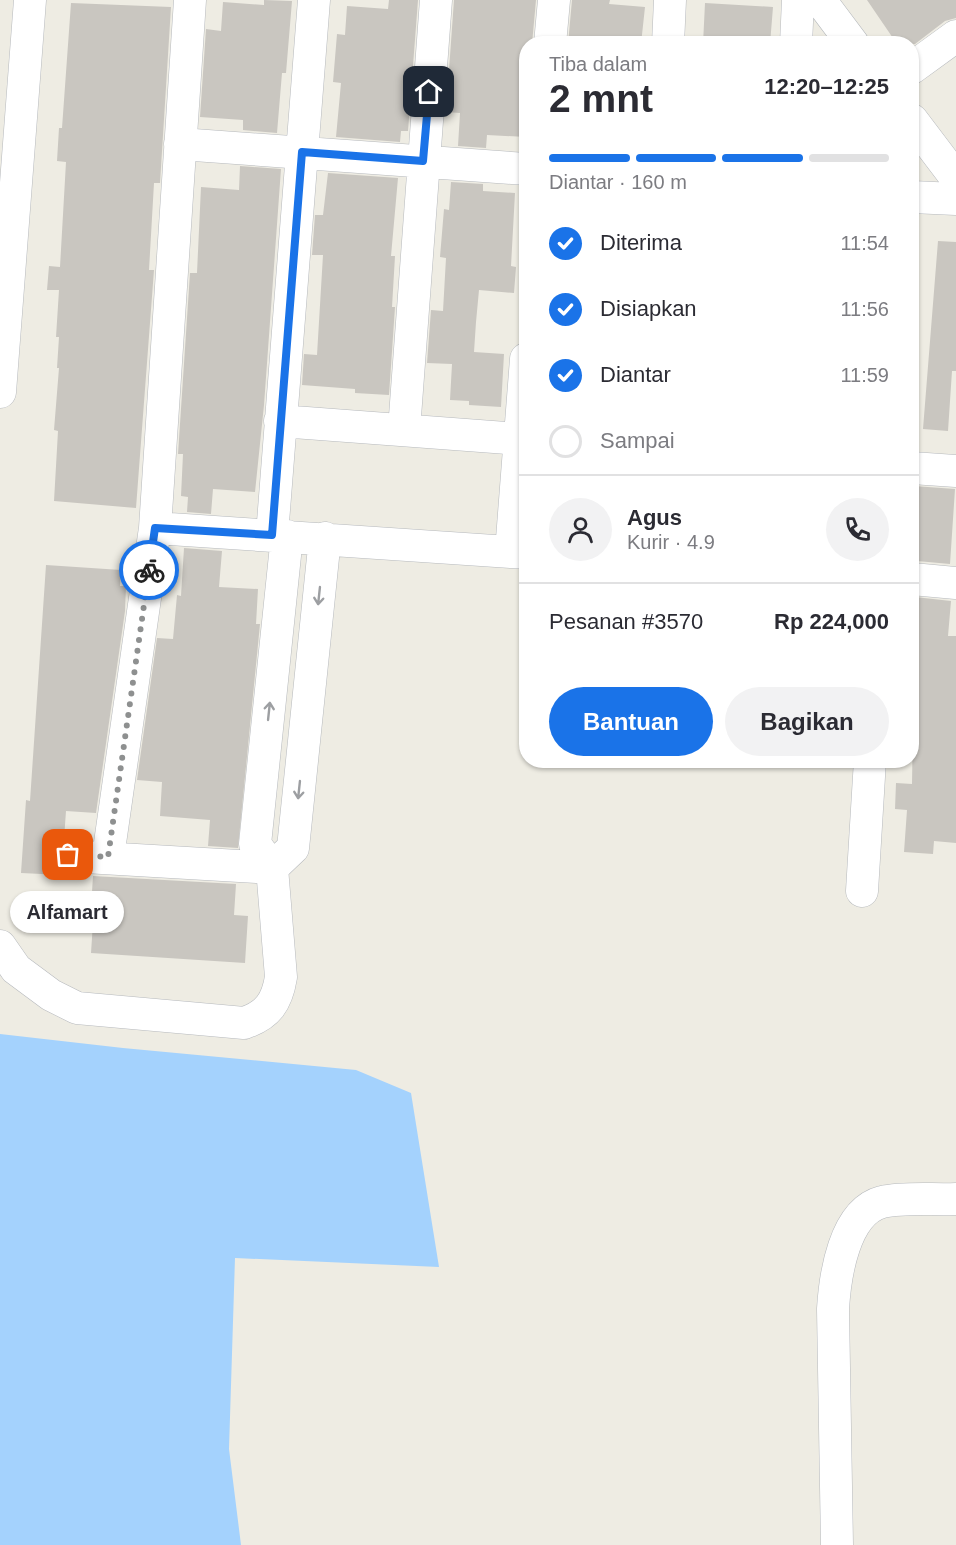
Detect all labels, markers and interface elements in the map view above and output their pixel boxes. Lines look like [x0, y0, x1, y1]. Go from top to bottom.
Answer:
text: Tiba dalam [549, 53, 647, 75]
pin [403, 66, 454, 117]
text: 12:20–12:25 [764, 74, 889, 99]
icon: home [412, 75, 445, 108]
text: 2 mnt [549, 77, 653, 120]
text: Diantar · 160 m [549, 171, 687, 193]
icon: check [549, 227, 582, 260]
text: Diterima [600, 230, 682, 255]
text: 11:54 [840, 232, 889, 254]
icon: check [549, 293, 582, 326]
text: Disiapkan [600, 296, 697, 321]
text: 11:56 [840, 298, 889, 320]
icon: check [549, 359, 582, 392]
text: Diantar [600, 362, 671, 387]
text: 11:59 [840, 364, 889, 386]
text: Sampai [600, 428, 675, 453]
button: person [549, 498, 612, 561]
button: phone [826, 498, 889, 561]
text: Agus [627, 505, 682, 530]
text: Kurir · 4.9 [627, 531, 715, 553]
courier [119, 540, 179, 600]
icon: bike [133, 554, 166, 587]
one-way arrow [313, 586, 324, 605]
text: Pesanan #3570 [549, 609, 703, 634]
text: Rp 224,000 [774, 609, 889, 634]
button: Bantuan [549, 687, 713, 756]
button: Bagikan [725, 687, 889, 756]
one-way arrow [264, 701, 275, 721]
one-way arrow [293, 779, 304, 799]
pin [42, 829, 93, 880]
icon: bag [51, 838, 84, 871]
callout: Alfamart [11, 891, 125, 933]
text: Alfamart [26, 901, 108, 923]

